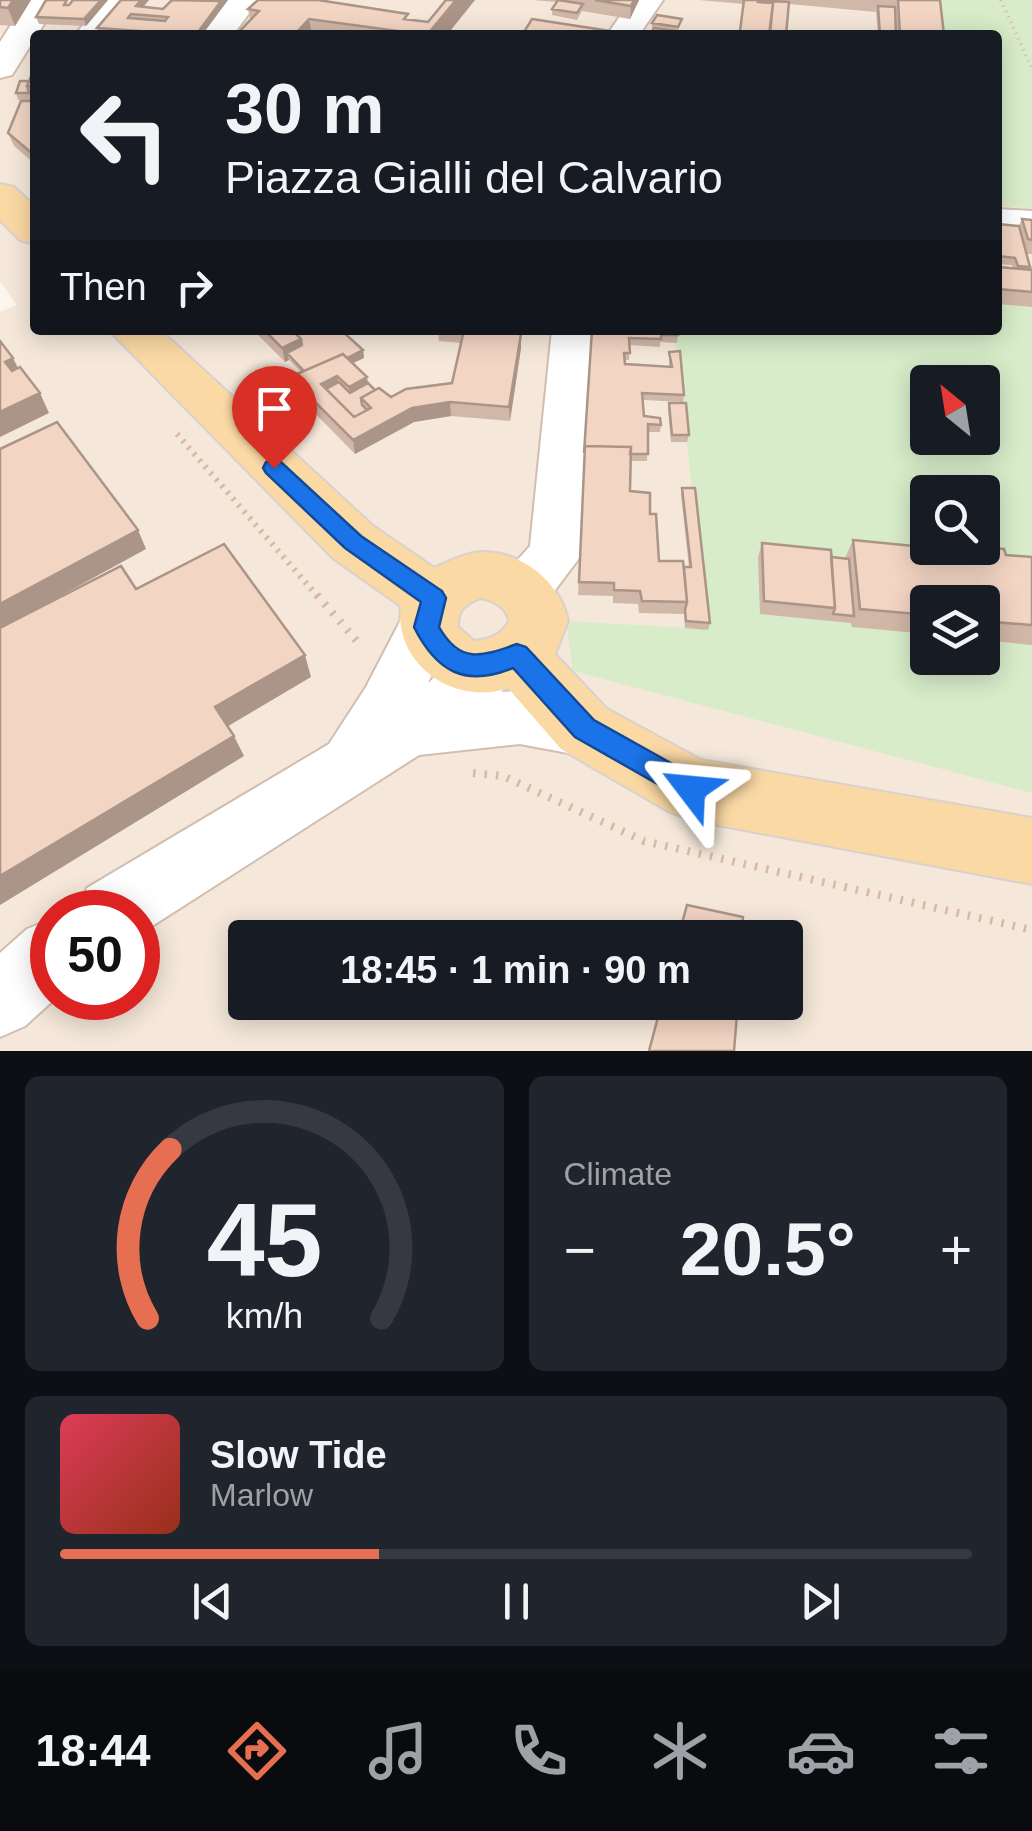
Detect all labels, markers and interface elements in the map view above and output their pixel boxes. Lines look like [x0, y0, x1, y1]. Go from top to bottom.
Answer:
icon: left [60, 70, 190, 200]
text: 30 m [225, 70, 385, 148]
text: Piazza Gialli del Calvario [225, 152, 723, 203]
icon: right [167, 260, 222, 315]
text: Then [60, 266, 147, 308]
north arrow [910, 365, 1000, 455]
map controls [910, 365, 1000, 675]
pin [232, 366, 317, 469]
icon: arrive [247, 381, 302, 436]
button: search [910, 475, 1000, 565]
button: layers [910, 585, 1000, 675]
position arrow [639, 737, 743, 841]
speed limit sign: 50 [30, 890, 160, 1020]
text: 18:45 · 1 min · 90 m [340, 949, 691, 991]
text: Climate [564, 1156, 672, 1192]
text: 45 [206, 1182, 322, 1298]
text: 20.5° [680, 1207, 856, 1291]
text: − [564, 1219, 596, 1281]
text: + [940, 1219, 972, 1281]
text: km/h [226, 1296, 303, 1336]
text: Slow Tide [210, 1434, 387, 1476]
text: Marlow [210, 1477, 313, 1513]
icon: previous [185, 1574, 240, 1629]
icon: pause [489, 1574, 544, 1629]
icon: next [793, 1574, 848, 1629]
icon: directions [222, 1716, 292, 1786]
icon: music [363, 1716, 433, 1786]
icon: phone [504, 1716, 574, 1786]
icon: climate [645, 1716, 715, 1786]
icon: car [786, 1716, 856, 1786]
icon: filters [926, 1716, 996, 1786]
text: 18:44 [35, 1725, 151, 1776]

